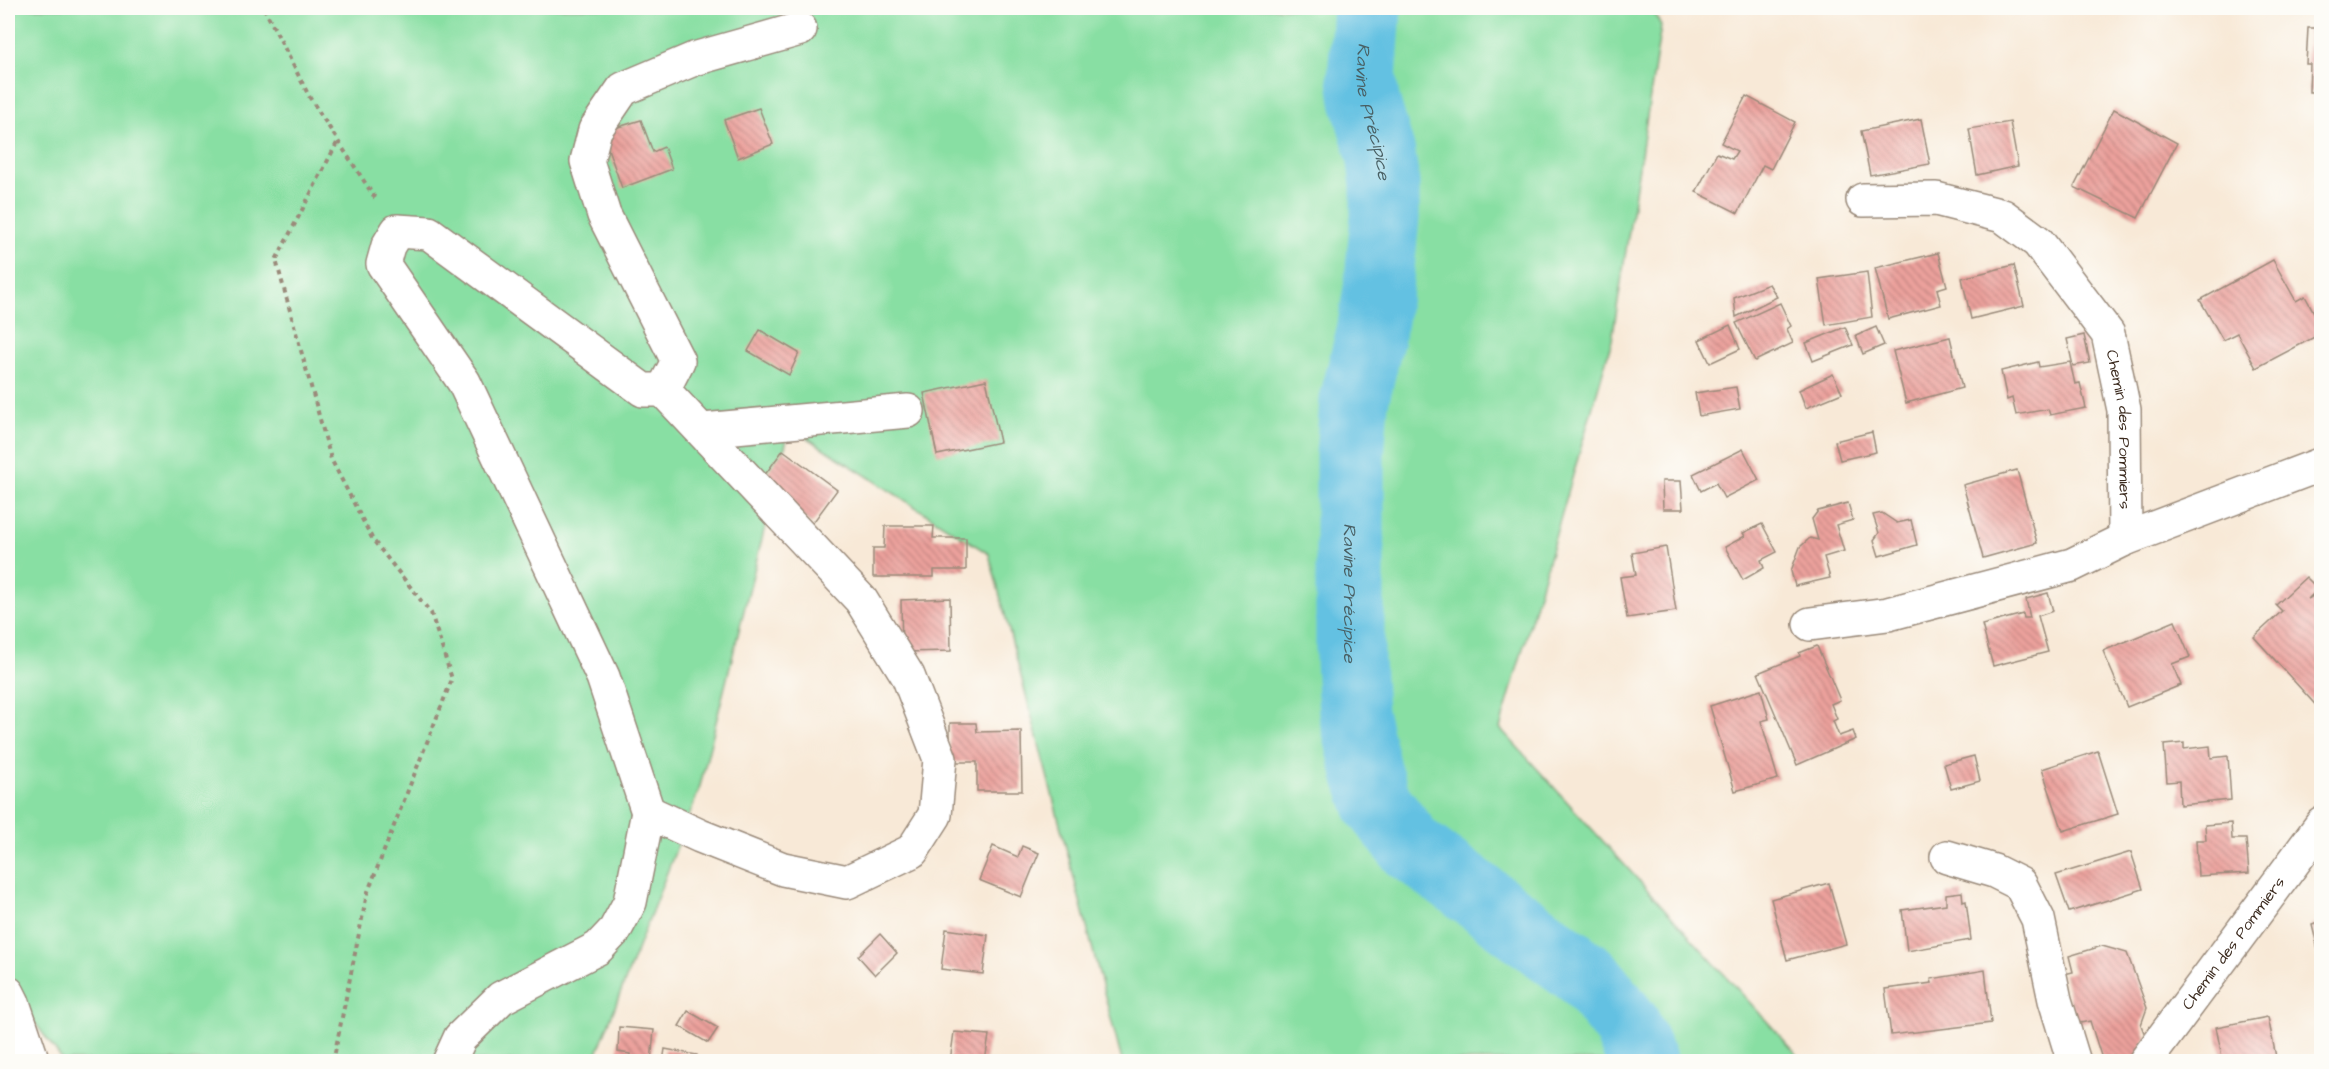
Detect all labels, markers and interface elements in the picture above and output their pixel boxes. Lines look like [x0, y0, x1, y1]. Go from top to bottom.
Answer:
water label: Ravine Précipice [1349, 42, 1397, 183]
street label: Chemin des Pommiers [2101, 348, 2136, 509]
water label: Ravine Précipice [1338, 523, 1363, 664]
street label: Chemin des Pommiers [2177, 872, 2290, 1014]

